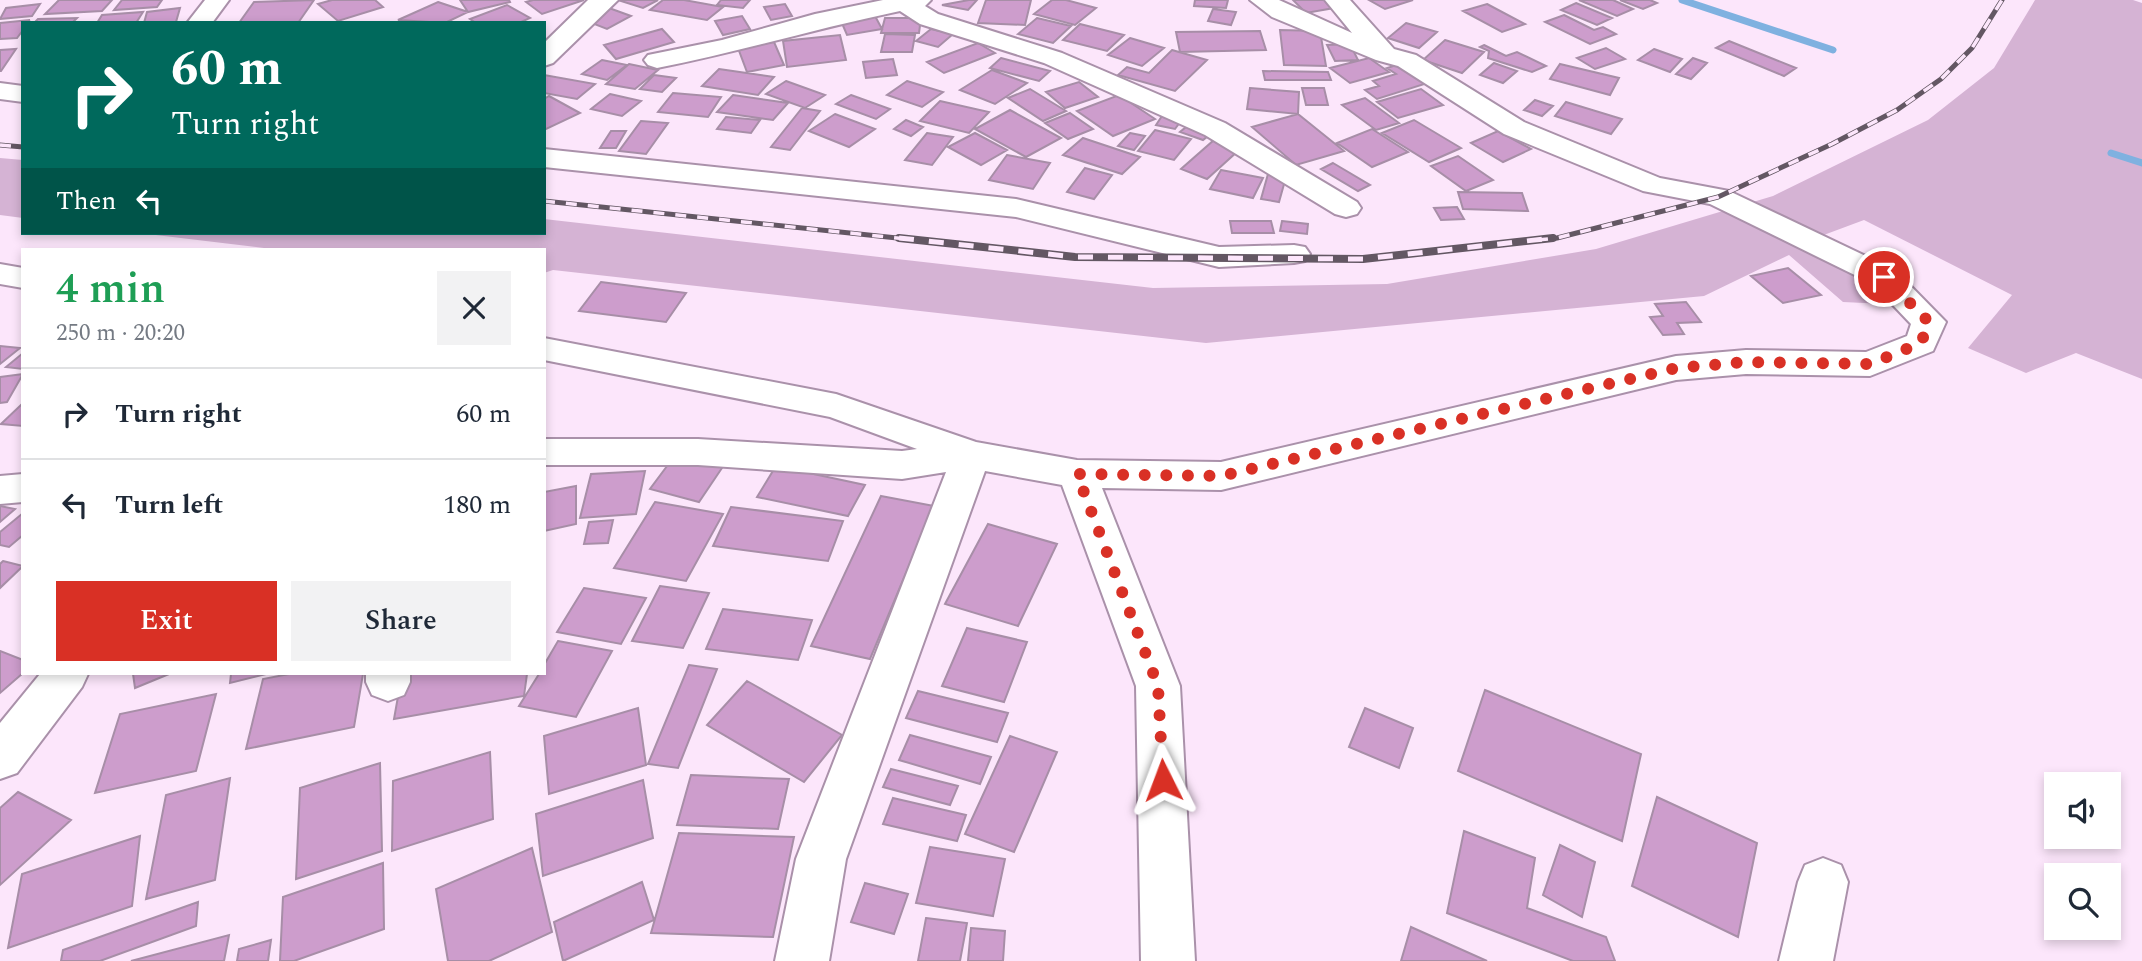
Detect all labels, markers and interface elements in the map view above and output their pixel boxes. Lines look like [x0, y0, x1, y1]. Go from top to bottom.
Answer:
text: 60 m [171, 32, 282, 107]
icon: right [56, 49, 147, 140]
text: Turn right [171, 100, 319, 149]
text: Then [56, 181, 116, 221]
icon: left [130, 182, 168, 220]
pin [1854, 247, 1914, 307]
text: 4 min [56, 258, 165, 321]
icon: arrive [1865, 258, 1903, 296]
button: close [437, 271, 511, 345]
text: 250 m · 20:20 [56, 316, 185, 351]
text: Turn right [115, 394, 242, 434]
text: 60 m [456, 394, 511, 434]
icon: right [56, 395, 94, 433]
text: Turn left [115, 485, 223, 525]
text: 180 m [443, 485, 511, 525]
icon: left [56, 486, 94, 524]
button: Exit [56, 581, 277, 661]
button: Share [291, 581, 511, 661]
position arrow [1126, 743, 1200, 817]
map controls [2044, 772, 2121, 940]
button: sound [2044, 772, 2121, 849]
button: search [2044, 863, 2121, 940]

